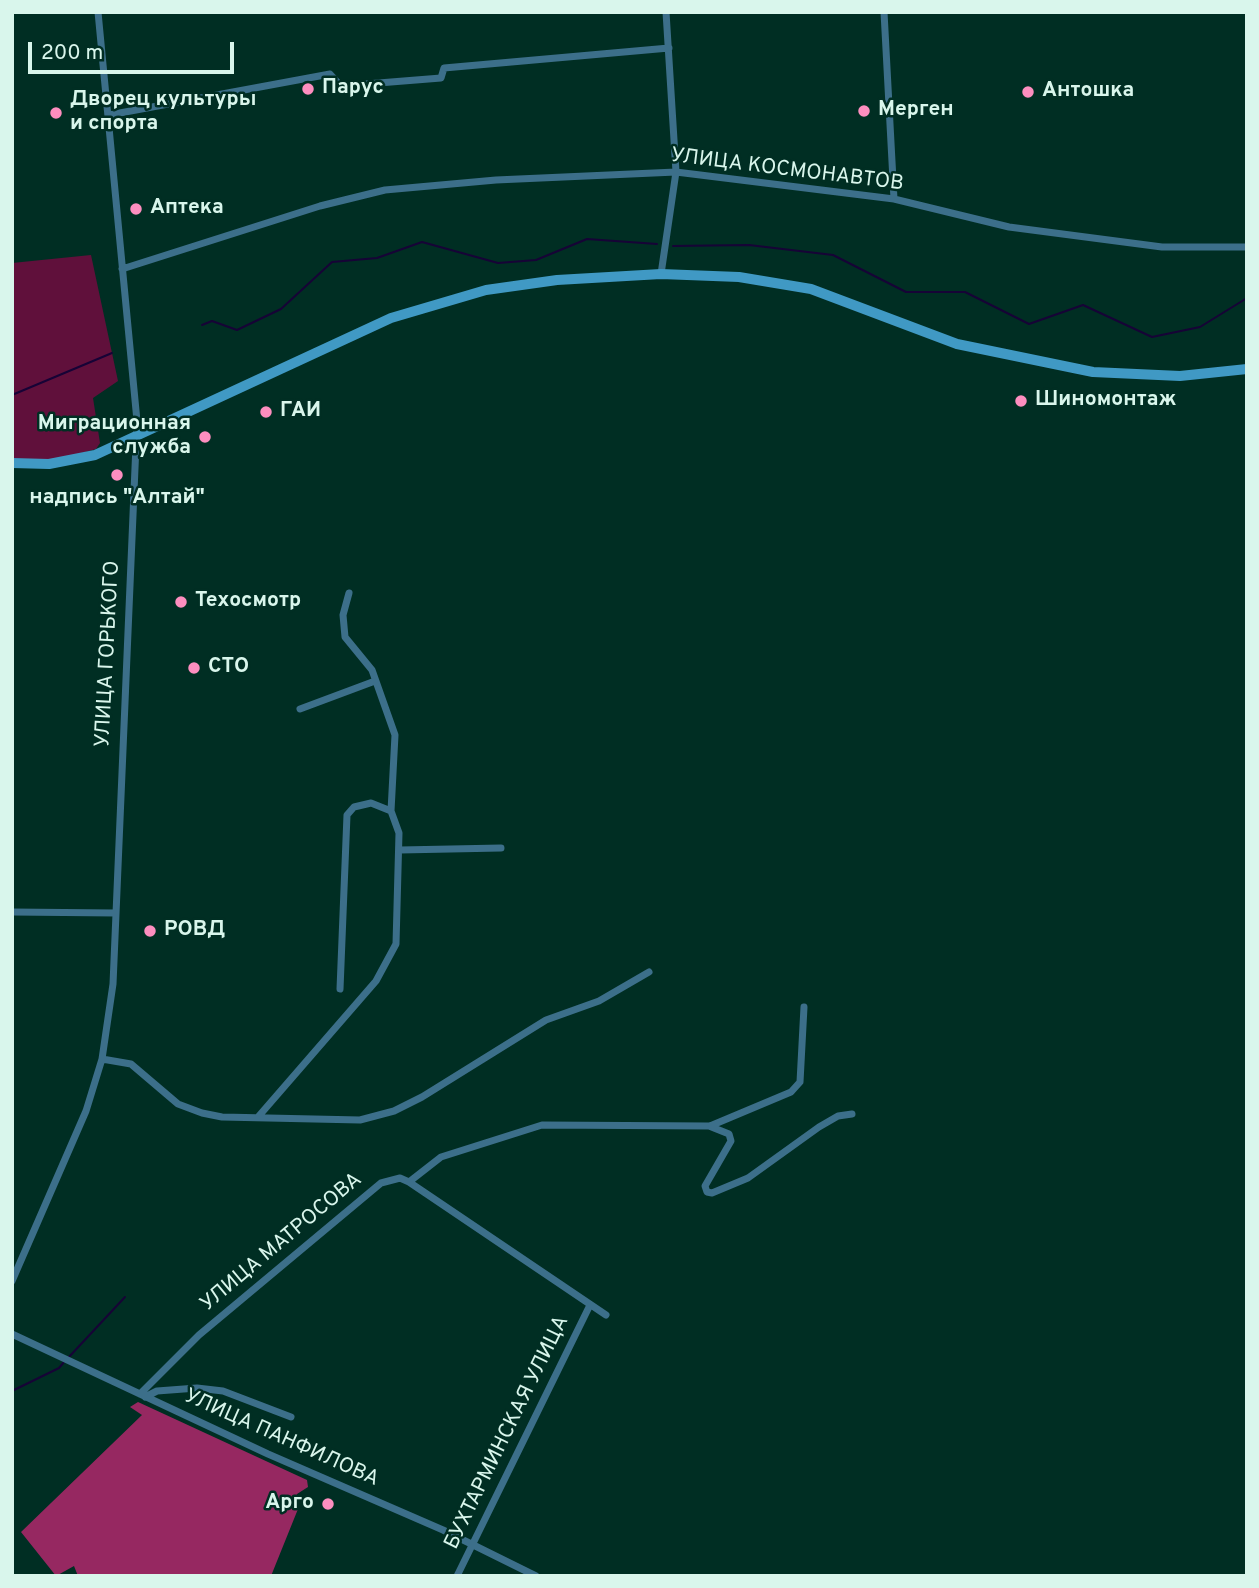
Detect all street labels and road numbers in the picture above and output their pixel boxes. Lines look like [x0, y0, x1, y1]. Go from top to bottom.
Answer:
street label: УЛИЦА КОСМОНАВТОВ [669, 144, 905, 198]
street label: УЛИЦА ГОРЬКОГО [92, 560, 126, 748]
street label: УЛИЦА МАТРОСОВА [196, 1168, 368, 1318]
street label: БУХТАРМИНСКАЯ УЛИЦА [440, 1312, 576, 1554]
street label: УЛИЦА ПАНФИЛОВА [180, 1385, 382, 1493]

